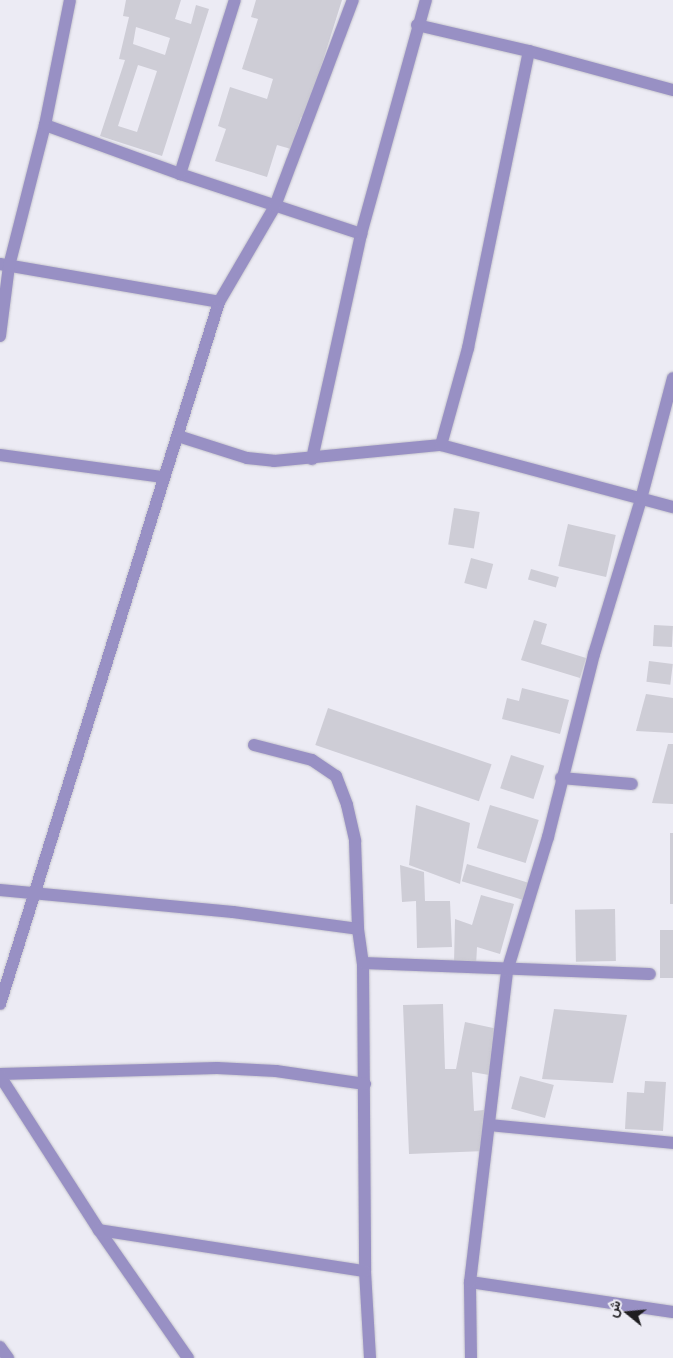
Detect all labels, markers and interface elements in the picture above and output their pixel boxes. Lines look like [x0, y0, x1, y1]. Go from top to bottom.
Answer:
north arrow [603, 1288, 653, 1338]
text: ش [604, 1298, 624, 1319]

